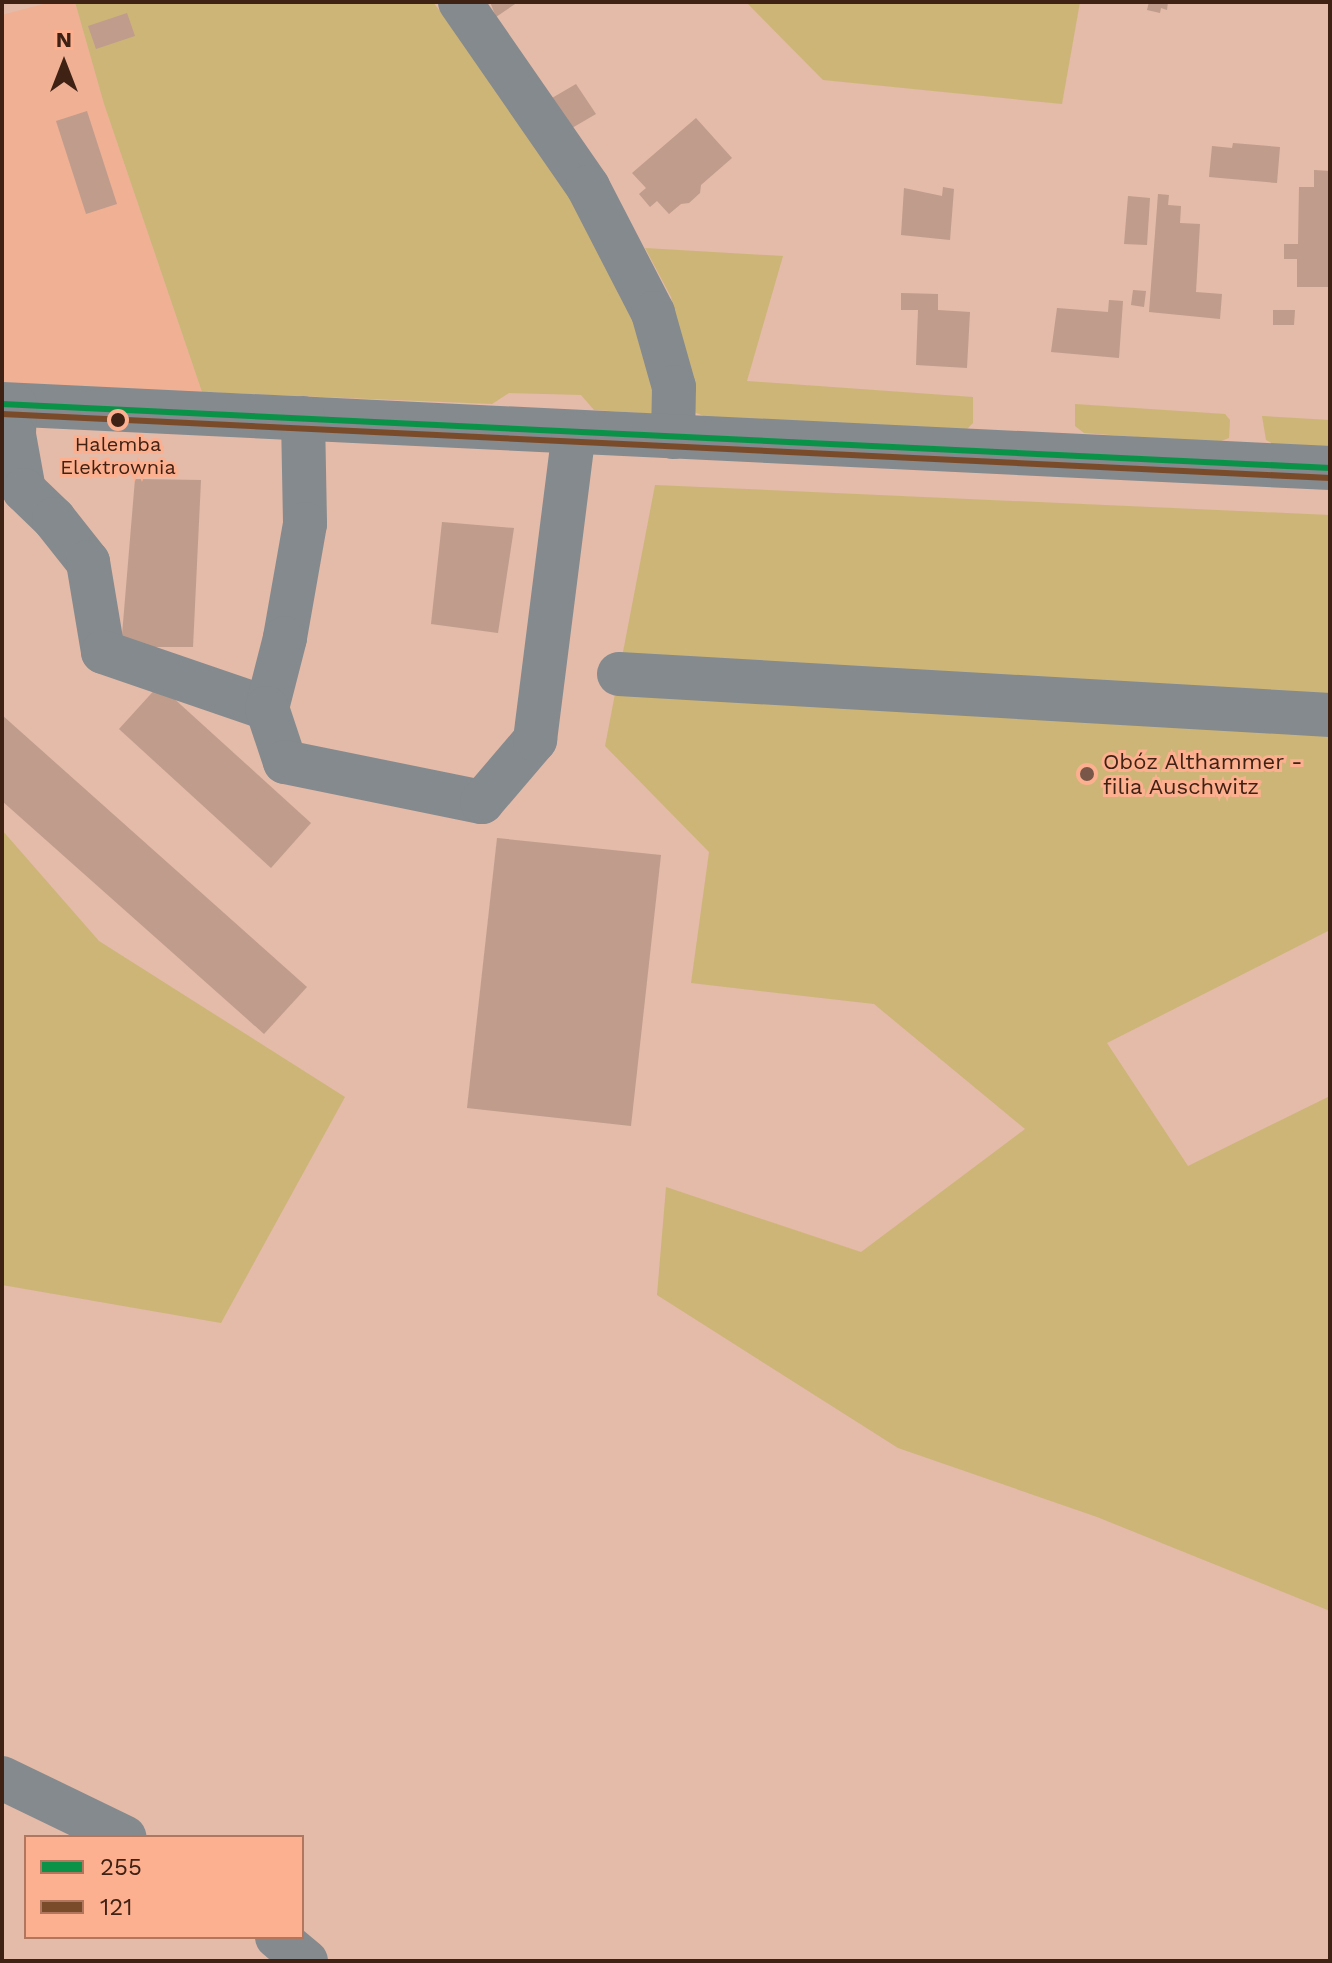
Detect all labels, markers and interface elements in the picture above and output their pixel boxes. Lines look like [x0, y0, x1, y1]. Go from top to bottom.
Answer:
north arrow [24, 24, 104, 104]
text: N [56, 27, 72, 52]
marker: Halemba Elektrownia [110, 412, 126, 428]
place label: Halemba Elektrownia [60, 432, 176, 479]
place label: Obóz Althammer - filia Auschwitz [1103, 748, 1304, 800]
marker: Obóz Althammer - filia Auschwitz [1078, 765, 1096, 783]
legend [24, 1835, 304, 1939]
text: 255 [100, 1853, 142, 1881]
text: 121 [100, 1893, 133, 1921]

